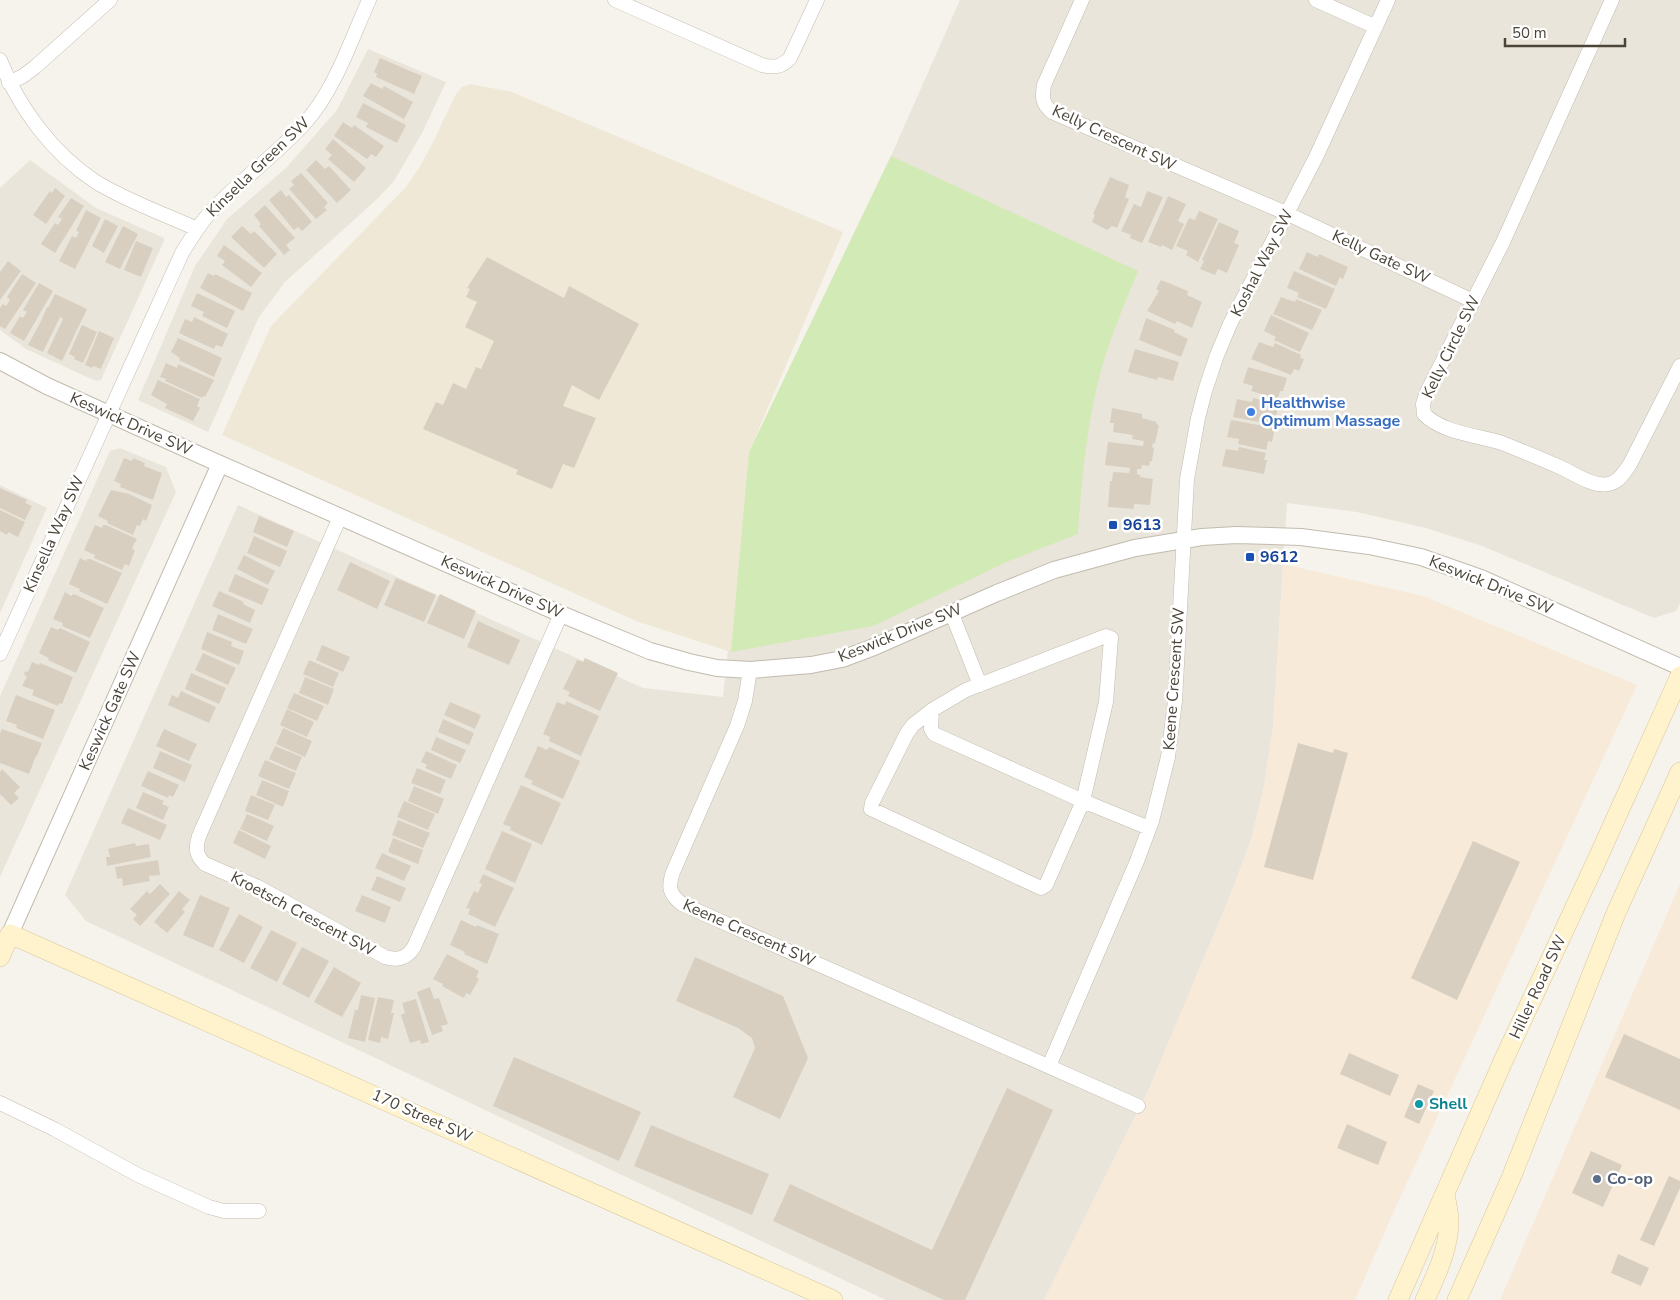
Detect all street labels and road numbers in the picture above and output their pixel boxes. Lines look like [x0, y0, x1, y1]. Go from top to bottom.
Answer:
street label: Kelly Crescent SW [1048, 100, 1180, 177]
street label: Kinsella Green SW [202, 112, 315, 222]
street label: Koshal Way SW [1226, 205, 1299, 320]
street label: Kelly Gate SW [1329, 225, 1434, 289]
street label: Kelly Circle SW [1417, 291, 1486, 402]
street label: Keswick Drive SW [66, 387, 196, 461]
street label: Kinsella Way SW [18, 472, 90, 596]
street label: Keswick Drive SW [437, 550, 567, 624]
street label: Keswick Drive SW [1426, 550, 1557, 620]
street label: Keswick Drive SW [835, 598, 966, 668]
street label: Keene Crescent SW [1158, 607, 1190, 751]
street label: Keswick Gate SW [74, 648, 146, 774]
street label: Kroetsch Crescent SW [227, 866, 380, 962]
street label: Keene Crescent SW [679, 894, 819, 972]
street label: Hiller Road SW [1504, 931, 1572, 1043]
street label: 170 Street SW [368, 1084, 476, 1148]

